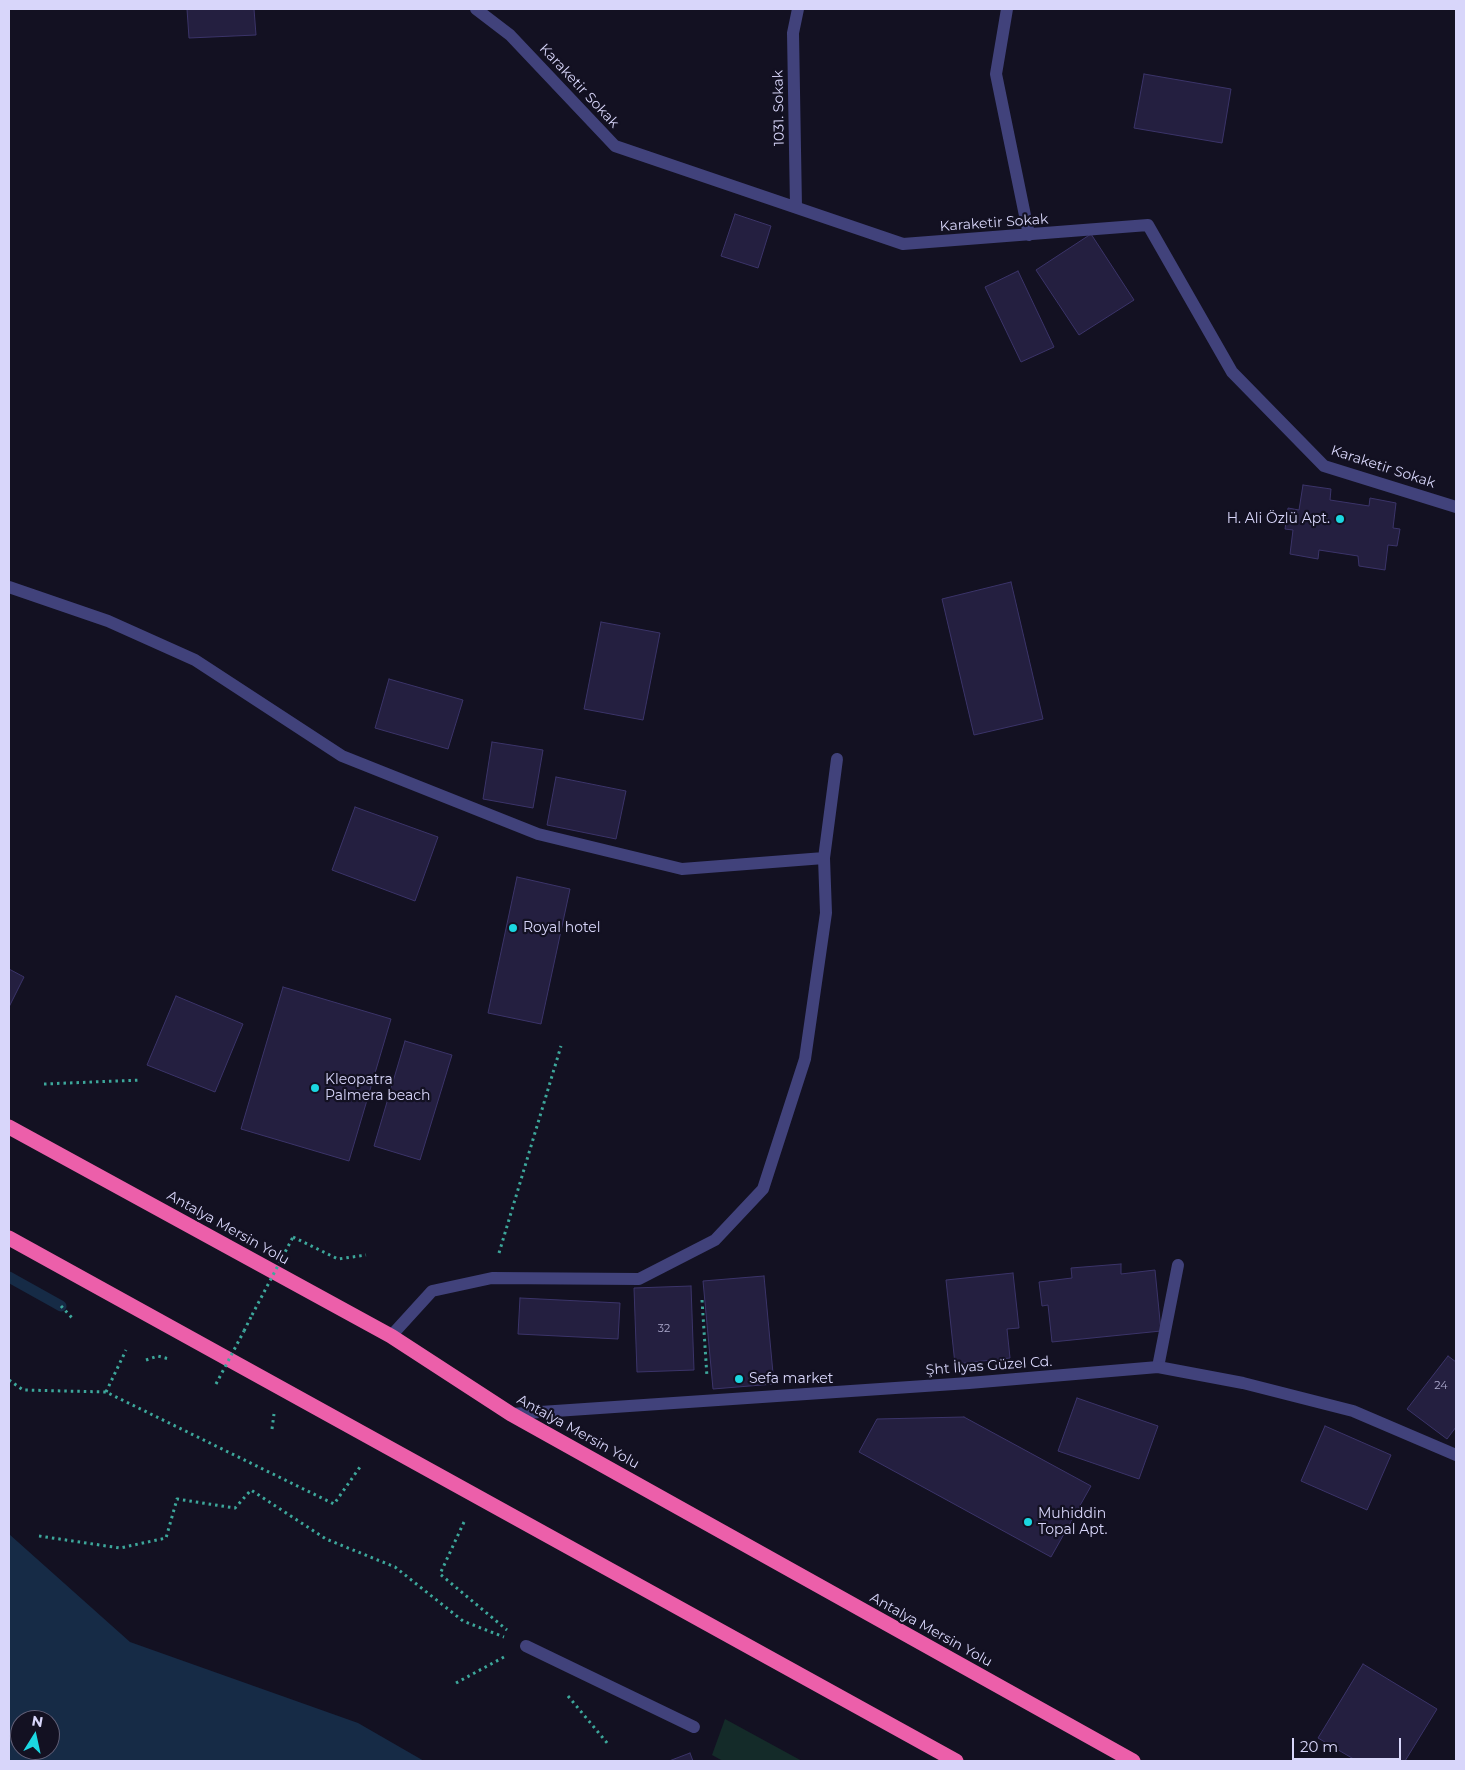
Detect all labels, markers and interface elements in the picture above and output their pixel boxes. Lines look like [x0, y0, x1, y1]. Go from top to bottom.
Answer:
street label: Karaketir Sokak [536, 40, 622, 132]
street label: 1031. Sokak [770, 70, 788, 146]
street label: Karaketir Sokak [939, 211, 1049, 235]
street label: Karaketir Sokak [1329, 442, 1437, 492]
place label: H. Ali Özlü Apt. [1227, 511, 1330, 527]
marker: H. Ali Özlü Apt. [1334, 513, 1346, 525]
place label: Royal hotel [523, 920, 601, 936]
marker: Royal hotel [507, 922, 519, 934]
place label: Kleopatra Palmera beach [325, 1072, 430, 1104]
marker: Kleopatra Palmera beach [309, 1082, 321, 1094]
street label: Antalya Mersin Yolu [164, 1187, 292, 1269]
house number: 32 [658, 1322, 670, 1336]
street label: Şht İlyas Güzel Cd. [925, 1353, 1053, 1379]
place label: Sefa market [749, 1371, 833, 1387]
marker: Sefa market [733, 1373, 745, 1385]
house number: 24 [1434, 1379, 1448, 1393]
street label: Antalya Mersin Yolu [514, 1391, 642, 1473]
place label: Muhiddin Topal Apt. [1038, 1506, 1108, 1538]
marker: Muhiddin Topal Apt. [1022, 1516, 1034, 1528]
street label: Antalya Mersin Yolu [867, 1589, 995, 1671]
north arrow [10, 1710, 60, 1760]
text: N [30, 1711, 45, 1731]
scale bar [1295, 1728, 1404, 1760]
text: 20 m [1300, 1737, 1338, 1756]

